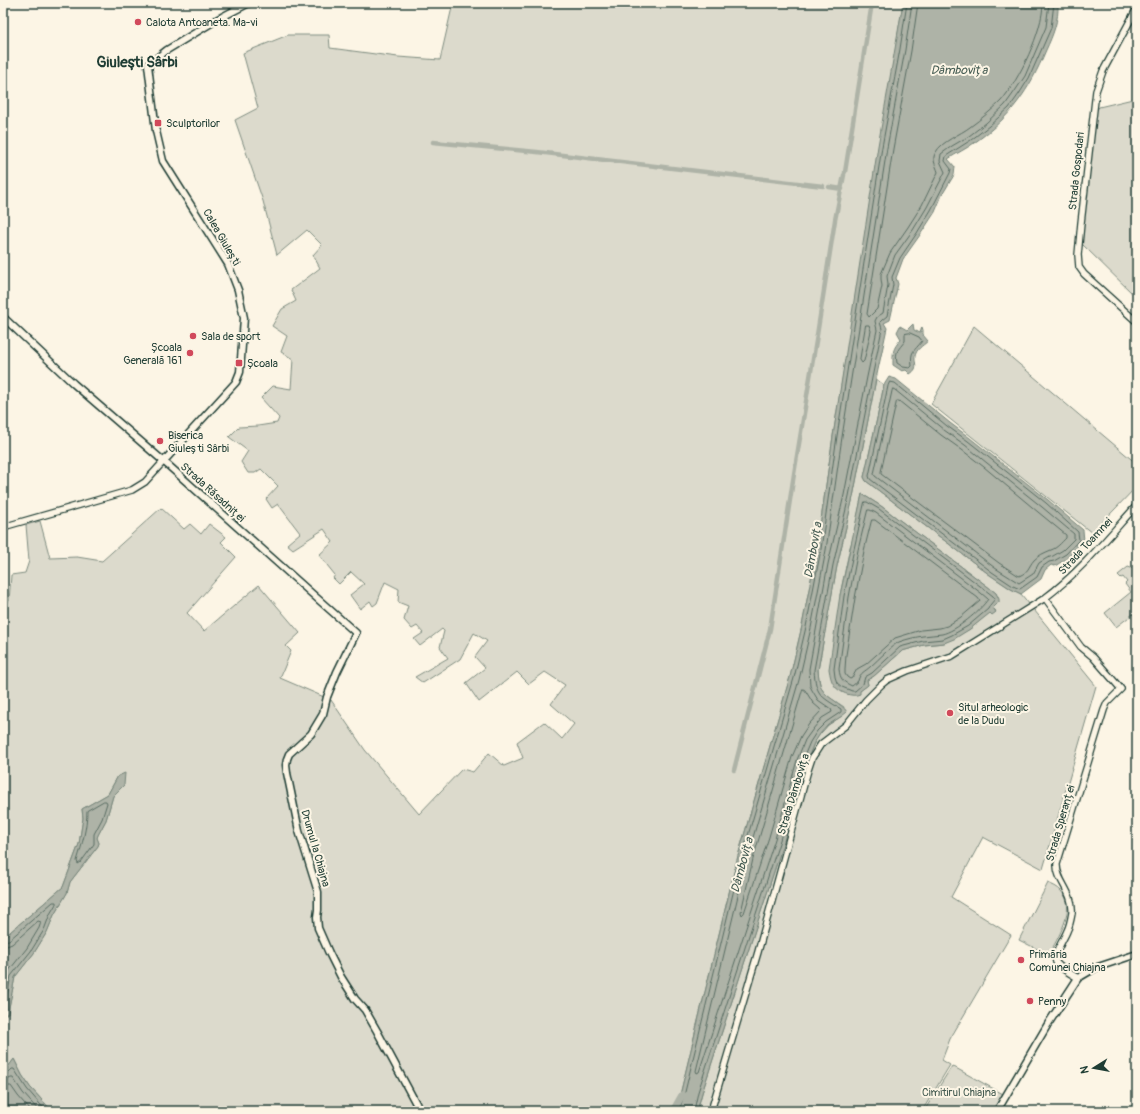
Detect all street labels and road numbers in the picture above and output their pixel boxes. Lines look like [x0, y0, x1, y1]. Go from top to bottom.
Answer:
street label: Strada Gospodari [1066, 131, 1087, 211]
street label: Calea Giulești [200, 207, 243, 268]
street label: Strada Răsadniței [178, 460, 248, 525]
street label: Strada Toamnei [1056, 515, 1115, 577]
street label: Strada Dâmbovița [775, 752, 812, 836]
street label: Strada Speranței [1043, 783, 1078, 863]
street label: Drumul la Chiajna [298, 808, 333, 888]

